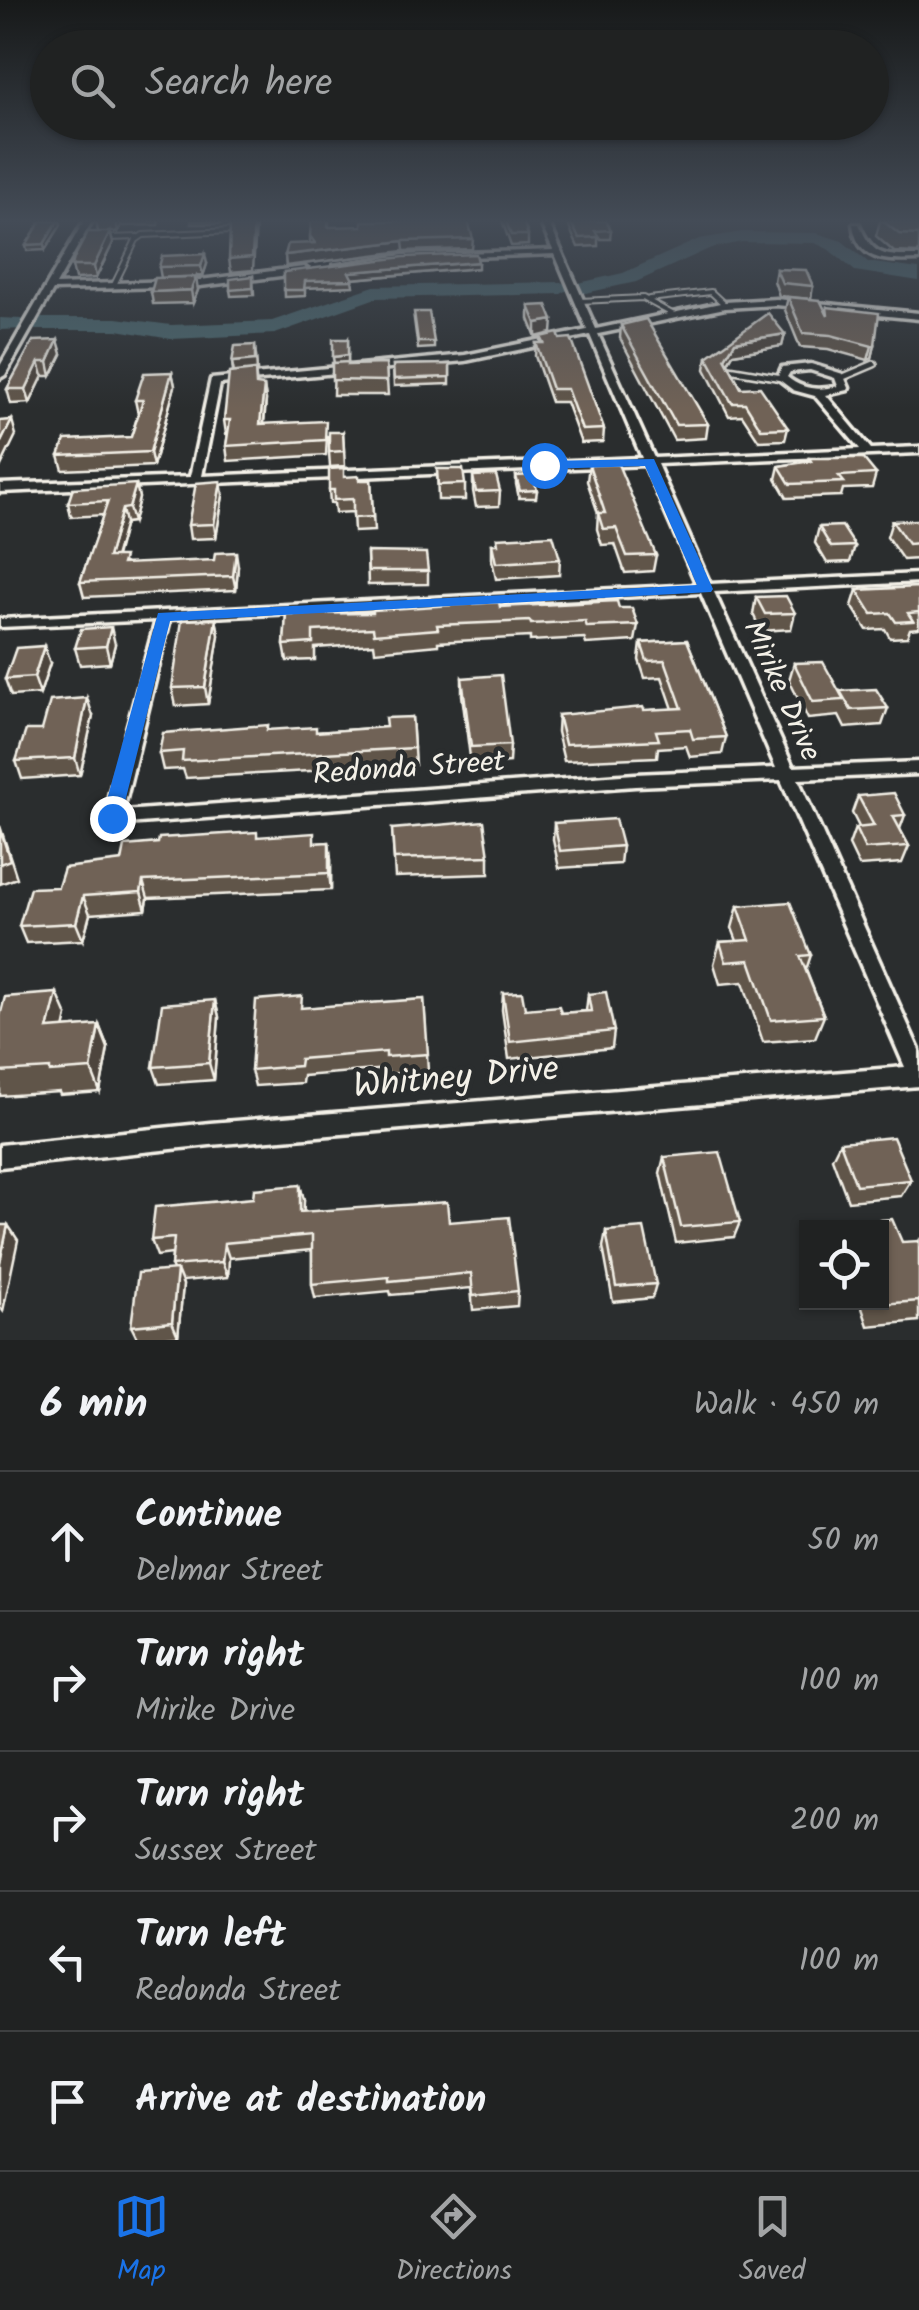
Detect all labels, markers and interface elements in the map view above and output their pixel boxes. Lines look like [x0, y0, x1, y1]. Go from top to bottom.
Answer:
search box [30, 30, 889, 140]
text: Search here [145, 55, 332, 115]
icon: search [65, 58, 120, 113]
route start [522, 443, 568, 489]
street label: Mirike Drive [729, 613, 833, 769]
street label: Redonda Street [311, 738, 507, 800]
route end [90, 796, 136, 842]
street label: Whitney Drive [351, 1042, 561, 1116]
map controls [799, 1220, 889, 1310]
button: locate [799, 1220, 889, 1310]
text: 6 min [40, 1372, 148, 1439]
text: Walk · 450 m [694, 1380, 879, 1431]
text: Continue [135, 1486, 282, 1546]
icon: ahead [40, 1514, 95, 1569]
text: 50 m [808, 1516, 879, 1567]
text: Delmar Street [135, 1546, 323, 1597]
text: Turn right [135, 1626, 304, 1686]
icon: right [40, 1654, 95, 1709]
text: 100 m [799, 1656, 879, 1707]
text: Mirike Drive [135, 1686, 295, 1737]
text: Turn right [135, 1766, 304, 1826]
icon: right [40, 1794, 95, 1849]
text: 200 m [790, 1796, 879, 1847]
text: Sussex Street [135, 1826, 317, 1877]
text: Turn left [135, 1906, 286, 1966]
icon: left [40, 1934, 95, 1989]
text: 100 m [799, 1936, 879, 1987]
text: Redonda Street [135, 1966, 341, 2017]
text: Arrive at destination [135, 2071, 486, 2131]
icon: arrive [40, 2074, 95, 2129]
tab: Map [114, 2189, 169, 2294]
tab: Directions [396, 2189, 512, 2294]
tab: Saved [739, 2189, 805, 2294]

